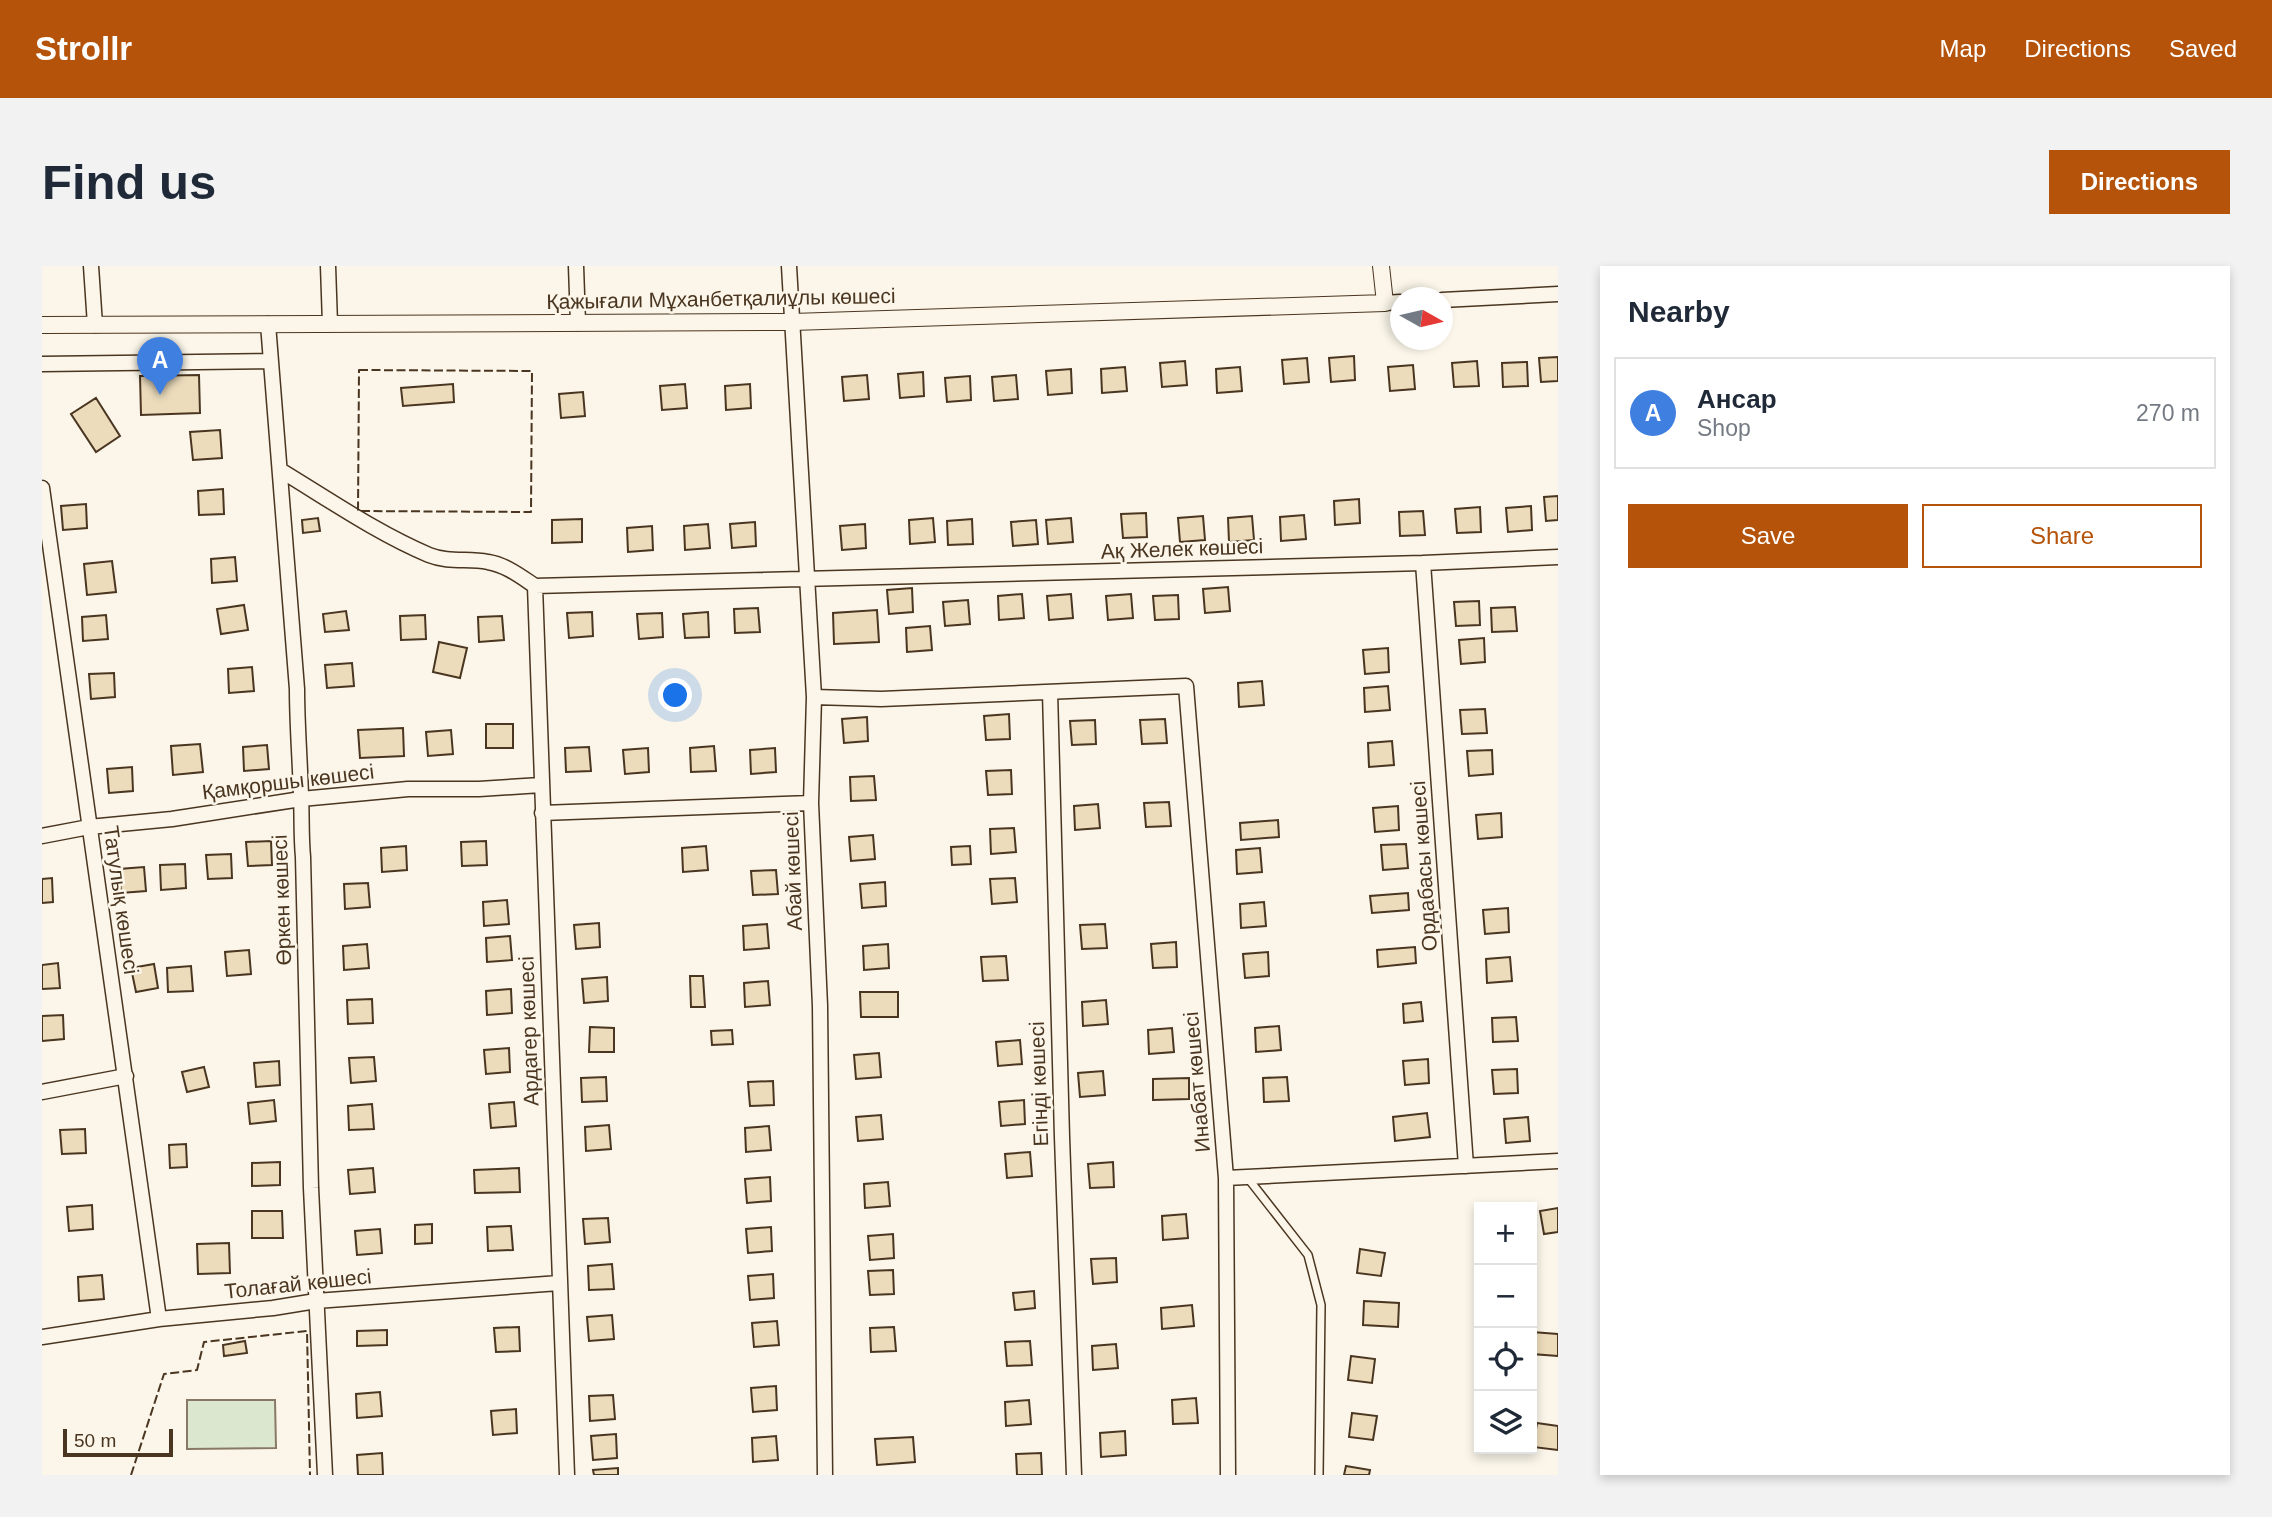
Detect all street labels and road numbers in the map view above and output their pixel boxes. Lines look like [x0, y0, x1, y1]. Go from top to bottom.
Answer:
street label: Қажығали Мұханбетқалиұлы көшесі [546, 284, 896, 313]
street label: Ақ Желек көшесі [1100, 534, 1264, 563]
street label: Қамқоршы көшесі [201, 760, 375, 803]
street label: Ордабасы көшесі [1406, 780, 1441, 952]
street label: Абай көшесі [779, 811, 806, 931]
street label: Татулық көшесі [100, 824, 143, 976]
street label: Өркен көшесі [268, 834, 295, 966]
street label: Ардагер көшесі [514, 956, 543, 1106]
street label: Инабат көшесі [1179, 1011, 1214, 1153]
street label: Егінді көшесі [1025, 1021, 1052, 1147]
street label: Толағай көшесі [223, 1264, 373, 1303]

